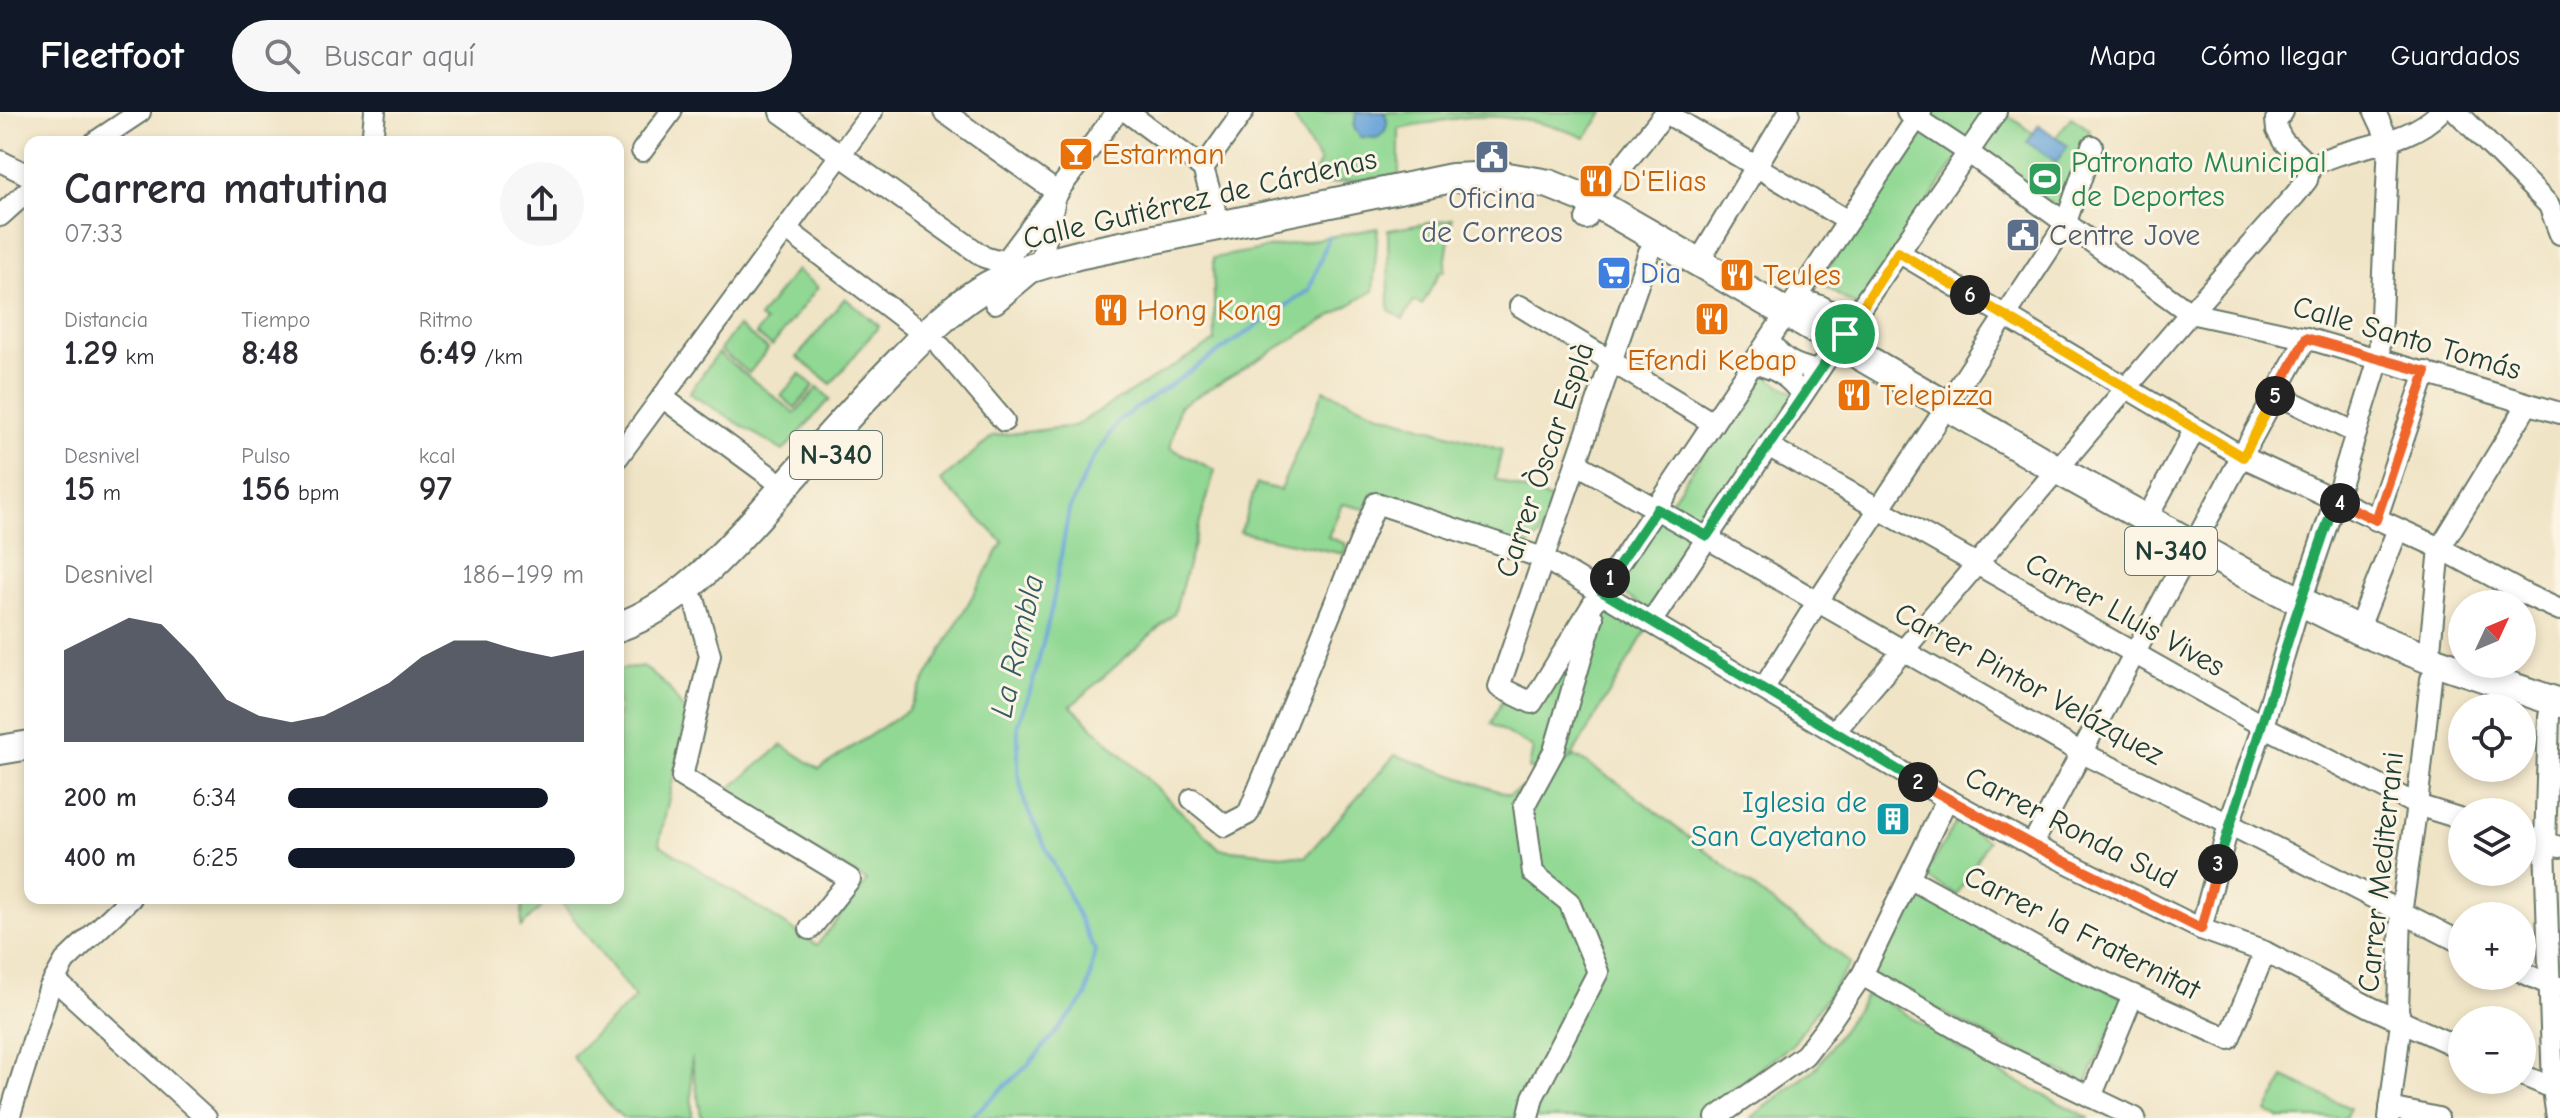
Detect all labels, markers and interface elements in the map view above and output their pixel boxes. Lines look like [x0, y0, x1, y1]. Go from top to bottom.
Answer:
search box [232, 20, 792, 92]
text: Fleetfoot [40, 34, 184, 78]
icon: search [260, 34, 304, 78]
text: Buscar aquí [324, 39, 475, 74]
text: Mapa [2089, 40, 2156, 72]
text: Cómo llegar [2200, 40, 2347, 72]
text: Guardados [2391, 40, 2520, 72]
bar icon: Estarman [1057, 135, 1095, 173]
place label: Estarman [1102, 137, 1225, 172]
public building icon: Oficina de Correos [1473, 138, 1511, 176]
street label: Calle Gutiérrez de Cárdenas [1020, 141, 1380, 257]
place label: Patronato Municipal de Deportes [2071, 145, 2327, 214]
sports icon: Patronato Municipal de Deportes [2026, 160, 2064, 198]
button: share [500, 162, 584, 246]
restaurant icon: D'Elias [1577, 162, 1615, 200]
text: Carrera matutina [64, 163, 389, 214]
place label: D'Elias [1622, 164, 1706, 199]
place label: Oficina de Correos [1421, 181, 1563, 250]
public building icon: Centre Jove [2004, 216, 2042, 254]
place label: Centre Jove [2049, 218, 2200, 253]
text: 07:33 [64, 219, 123, 249]
supermarket icon: Dia [1595, 254, 1633, 292]
place label: Dia [1640, 256, 1681, 291]
restaurant icon: Teules [1718, 256, 1756, 294]
place label: Teules [1763, 258, 1841, 293]
pin: 6 [1950, 275, 1990, 315]
text: 6 [1964, 282, 1976, 308]
street label: Calle Santo Tomás [2289, 289, 2525, 387]
restaurant icon: Hong Kong [1092, 291, 1130, 329]
place label: Hong Kong [1137, 293, 1282, 328]
restaurant icon: Efendi Kebap [1693, 300, 1731, 338]
pin [1811, 300, 1879, 368]
text: Distancia [64, 307, 148, 333]
text: Tiempo [241, 307, 310, 333]
text: Ritmo [419, 307, 473, 333]
icon: arrive [1823, 312, 1867, 356]
text: 1.29 [64, 333, 118, 373]
text: 8:48 [241, 333, 299, 373]
text: 6:49 [419, 333, 477, 373]
street label: Carrer Òscar Esplà [1487, 338, 1602, 582]
place label: Efendi Kebap [1627, 343, 1797, 378]
text: km [118, 344, 154, 370]
text: /km [477, 344, 523, 370]
restaurant icon: Telepizza [1835, 376, 1873, 414]
pin: 5 [2255, 376, 2295, 416]
place label: Telepizza [1880, 378, 1993, 413]
text: 5 [2269, 383, 2281, 409]
road number: N-340 [790, 431, 882, 479]
text: Desnivel [64, 443, 140, 469]
text: Pulso [241, 443, 290, 469]
text: kcal [419, 443, 456, 469]
text: 15 [64, 469, 95, 509]
text: 156 [241, 469, 291, 509]
text: 97 [419, 469, 452, 509]
text: m [95, 480, 121, 506]
text: bpm [291, 480, 340, 506]
pin: 4 [2320, 483, 2360, 523]
text: 4 [2335, 490, 2345, 516]
road number: N-340 [2125, 527, 2217, 575]
street label: Carrer Lluis Vives [2019, 546, 2231, 684]
pin: 1 [1590, 558, 1630, 598]
text: Desnivel [64, 560, 154, 590]
text: 186–199 m [463, 560, 584, 590]
text: 1 [1606, 565, 1614, 591]
water label: La Rambla [983, 571, 1051, 721]
north arrow [2448, 590, 2536, 678]
map controls [2448, 590, 2536, 1094]
street label: Carrer Pintor Velázquez [1888, 595, 2170, 773]
button: locate [2448, 694, 2536, 782]
street label: Carrer Mediterrani [2351, 750, 2411, 994]
street label: Carrer Ronda Sud [1959, 759, 2183, 897]
pin: 2 [1898, 762, 1938, 802]
text: 2 [1913, 769, 1923, 795]
text: 200 m [64, 783, 137, 813]
text: 6:34 [192, 783, 237, 813]
place label: Iglesia de San Cayetano [1691, 785, 1867, 854]
button: layers [2448, 798, 2536, 886]
building icon: Iglesia de San Cayetano [1874, 800, 1912, 838]
text: 400 m [64, 843, 136, 873]
text: 6:25 [192, 843, 239, 873]
pin: 3 [2198, 844, 2238, 884]
text: 3 [2213, 851, 2223, 877]
street label: Carrer la Fraternitat [1958, 858, 2207, 1008]
button: + [2448, 902, 2536, 990]
button: − [2448, 1006, 2536, 1094]

